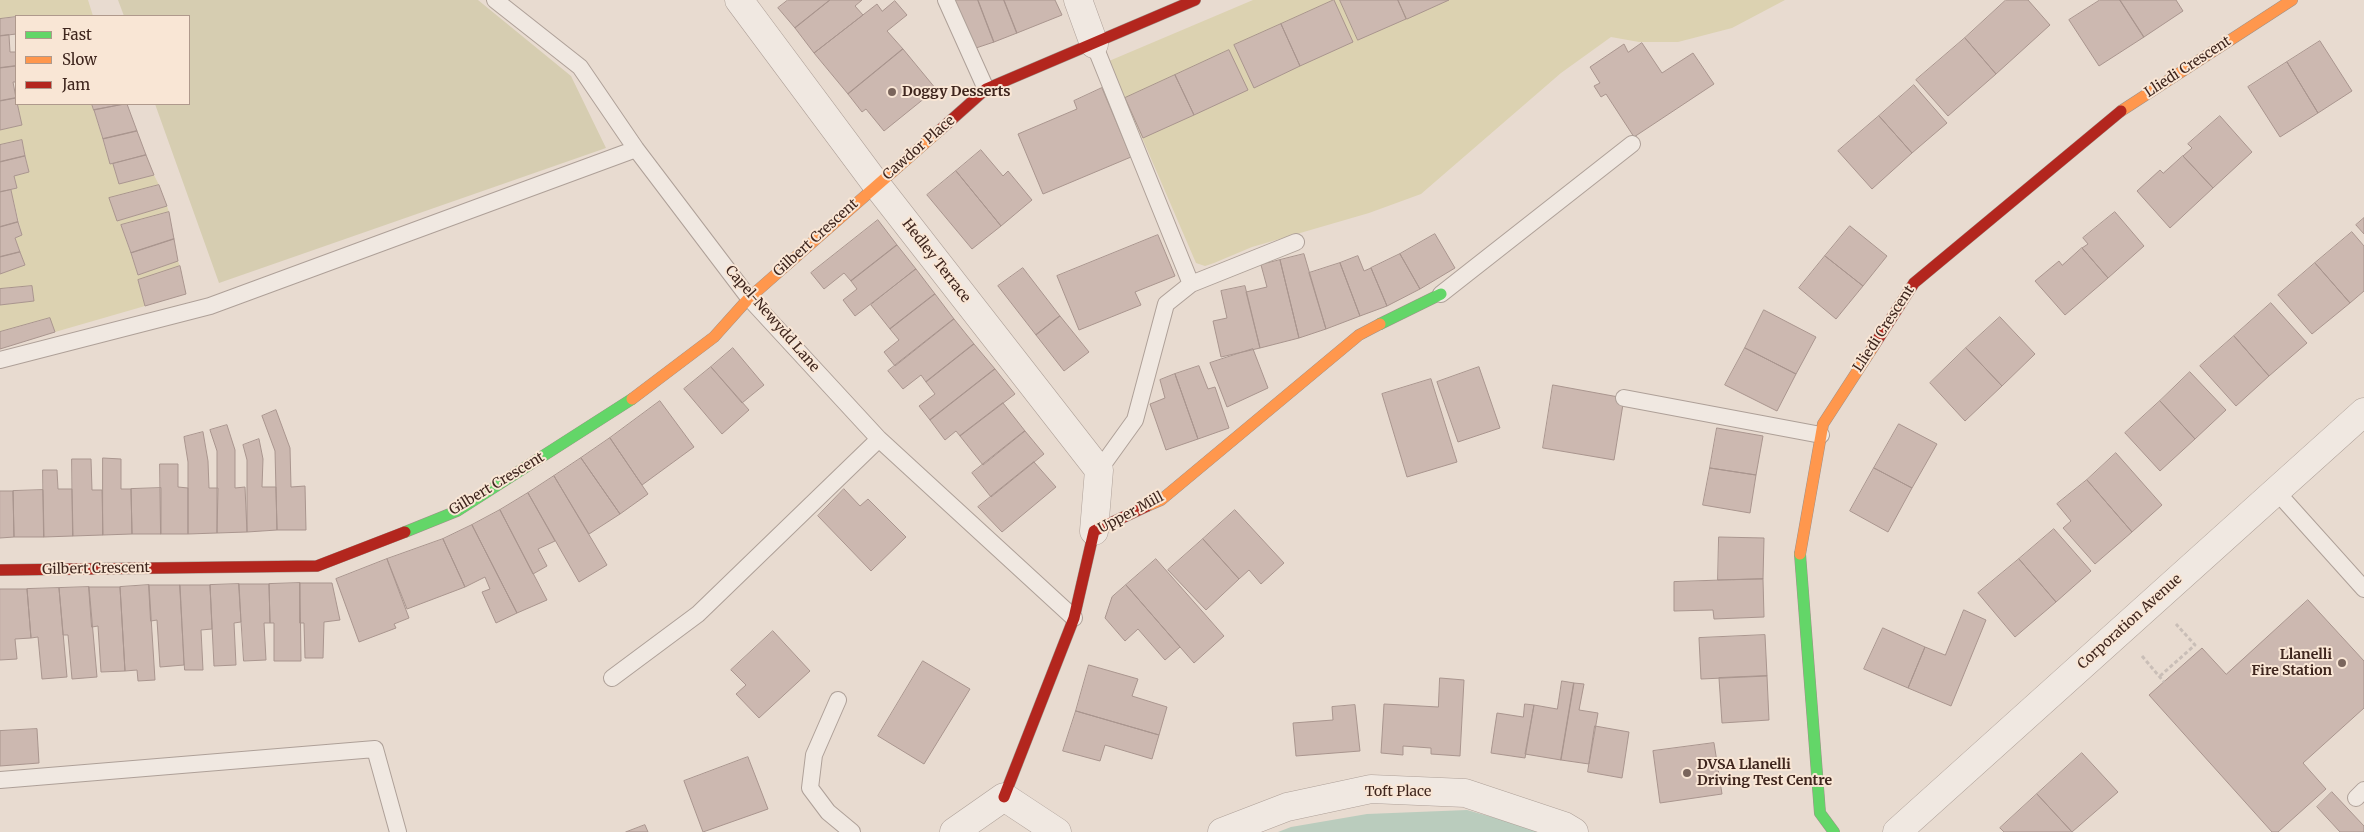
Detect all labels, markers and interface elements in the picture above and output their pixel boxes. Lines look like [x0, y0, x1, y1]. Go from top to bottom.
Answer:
legend [15, 15, 190, 105]
text: Fast [62, 25, 92, 44]
street label: Lliedi Crescent [2142, 33, 2234, 101]
text: Slow [62, 50, 97, 69]
text: Jam [62, 75, 90, 94]
place label: Doggy Desserts [902, 84, 1011, 100]
marker: Doggy Desserts [886, 86, 898, 98]
street label: Cawdor Place [880, 112, 958, 184]
street label: Gilbert Crescent [770, 196, 862, 280]
street label: Hedley Terrace [898, 216, 974, 306]
street label: Capel-Newydd Lane [721, 262, 823, 376]
street label: Lliedi Crescent [1850, 283, 1918, 375]
street label: Gilbert Crescent [446, 449, 548, 519]
street label: Upper Mill [1095, 489, 1167, 537]
street label: Gilbert Crescent [42, 560, 150, 578]
street label: Corporation Avenue [2075, 571, 2185, 673]
place label: Llanelli Fire Station [2252, 647, 2332, 680]
marker: Llanelli Fire Station [2336, 657, 2348, 669]
place label: DVSA Llanelli Driving Test Centre [1697, 757, 1832, 790]
marker: DVSA Llanelli Driving Test Centre [1681, 767, 1693, 779]
street label: Toft Place [1365, 784, 1431, 800]

